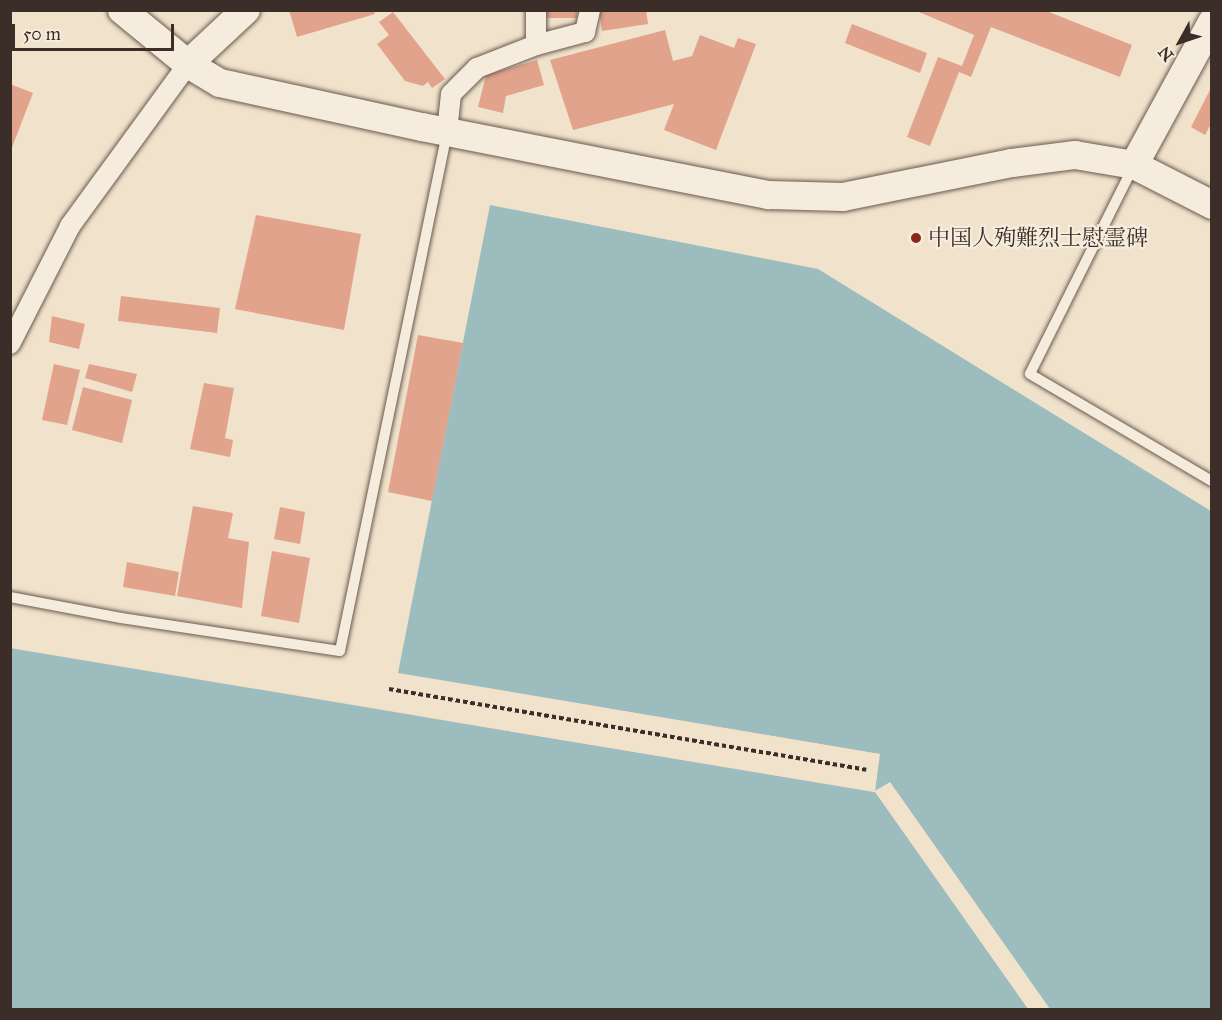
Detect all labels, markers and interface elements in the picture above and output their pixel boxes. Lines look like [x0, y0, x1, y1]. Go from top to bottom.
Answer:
scale bar [15, 12, 177, 50]
north arrow [1150, 12, 1210, 72]
text: 50 m [23, 23, 61, 45]
text: N [1154, 43, 1177, 65]
place label: 中国人殉難烈士慰霊碑 [928, 225, 1148, 251]
marker: 中国人殉難烈士慰霊碑 [909, 231, 923, 245]

